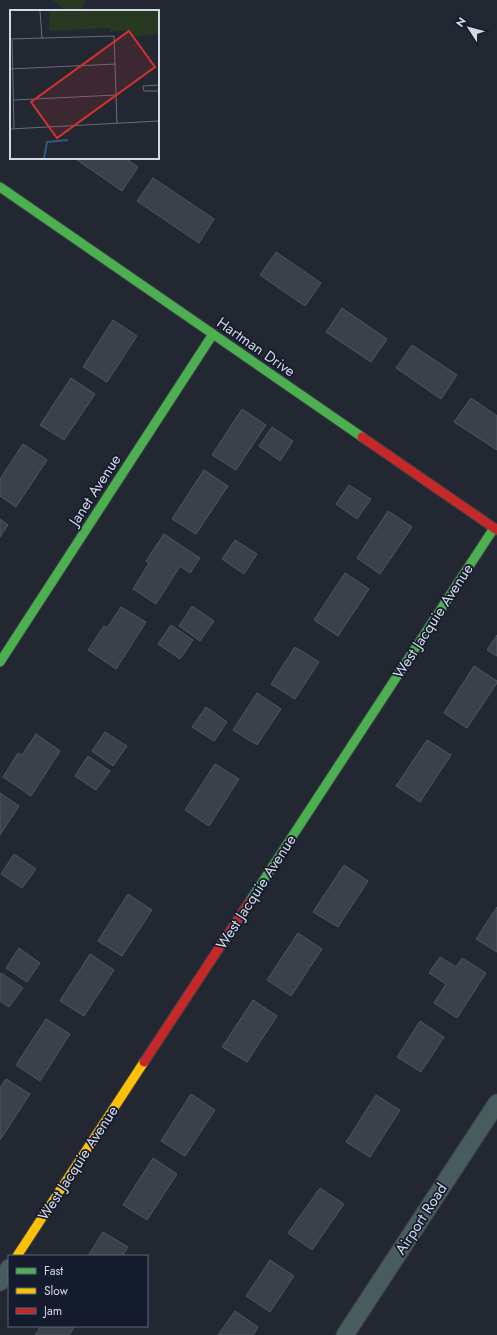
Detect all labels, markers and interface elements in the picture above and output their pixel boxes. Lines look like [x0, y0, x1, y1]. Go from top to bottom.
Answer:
north arrow [449, 8, 489, 48]
inset map [10, 10, 159, 159]
text: N [452, 14, 470, 30]
street label: Hartman Drive [212, 312, 300, 382]
street label: Janet Avenue [63, 450, 126, 532]
street label: West Jacquie Avenue [388, 559, 479, 683]
street label: West Jacquie Avenue [211, 830, 302, 954]
street label: West Jacquie Avenue [33, 1101, 124, 1225]
street label: Airport Road [390, 1179, 452, 1259]
legend [8, 1255, 148, 1327]
text: Fast [44, 1262, 63, 1280]
text: Slow [44, 1282, 69, 1300]
text: Jam [42, 1302, 62, 1320]

